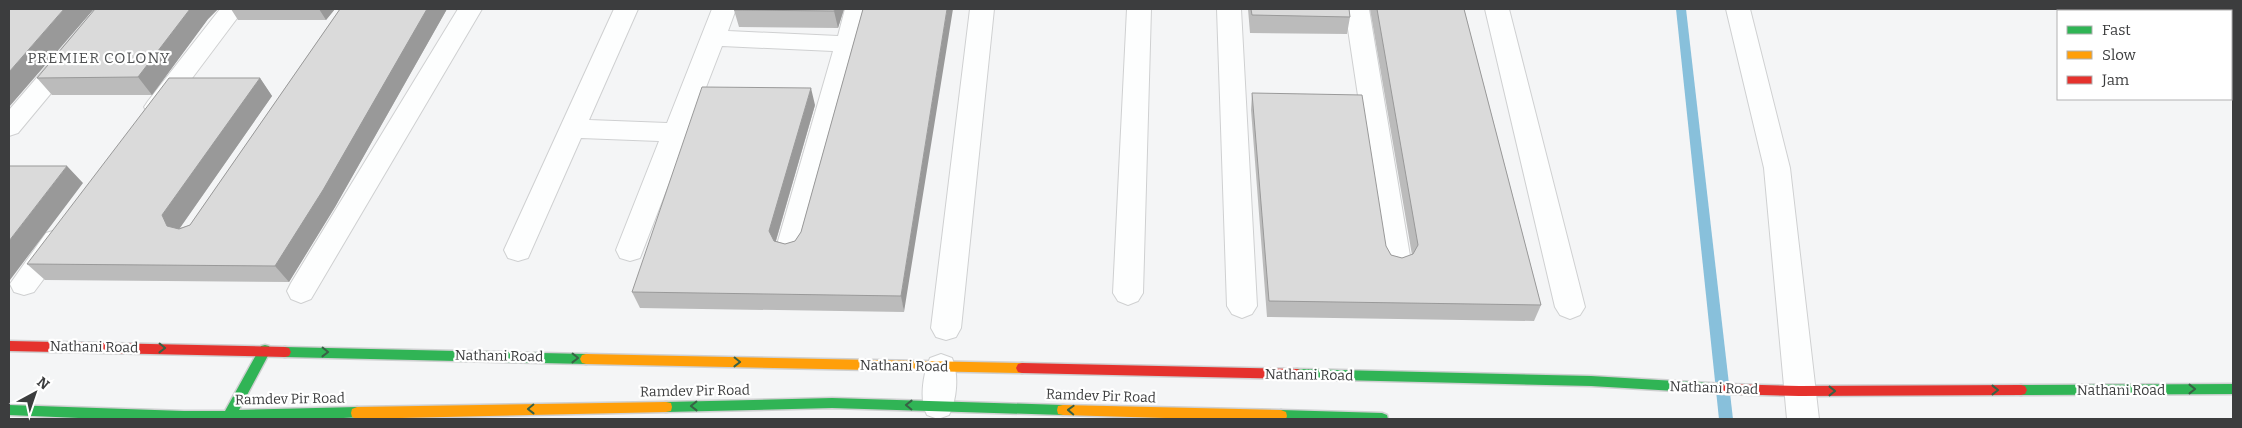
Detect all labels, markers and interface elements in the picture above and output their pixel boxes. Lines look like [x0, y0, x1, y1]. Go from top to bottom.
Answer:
legend [2057, 10, 2232, 100]
text: Fast [2102, 21, 2131, 39]
text: Slow [2102, 46, 2137, 64]
district label: PREMIER COLONY [27, 49, 171, 67]
text: Jam [2101, 71, 2130, 89]
street label: Nathani Road [50, 338, 138, 356]
one-way arrow [159, 343, 167, 354]
one-way arrow [321, 346, 329, 357]
street label: Nathani Road [455, 347, 543, 365]
one-way arrow [572, 353, 579, 363]
one-way arrow [734, 357, 742, 367]
street label: Nathani Road [860, 357, 948, 375]
street label: Nathani Road [1265, 366, 1353, 384]
north arrow [10, 368, 60, 418]
text: N [33, 373, 53, 394]
street label: Nathani Road [1669, 378, 1759, 398]
street label: Ramdev Pir Road [640, 382, 750, 400]
street label: Nathani Road [2077, 382, 2165, 399]
one-way arrow [2188, 384, 2196, 394]
one-way arrow [1991, 385, 1999, 395]
street label: Ramdev Pir Road [1046, 386, 1156, 406]
one-way arrow [1828, 386, 1836, 396]
street label: Ramdev Pir Road [235, 390, 345, 408]
one-way arrow [904, 400, 912, 410]
one-way arrow [690, 401, 698, 411]
one-way arrow [527, 404, 535, 415]
one-way arrow [1067, 405, 1074, 415]

